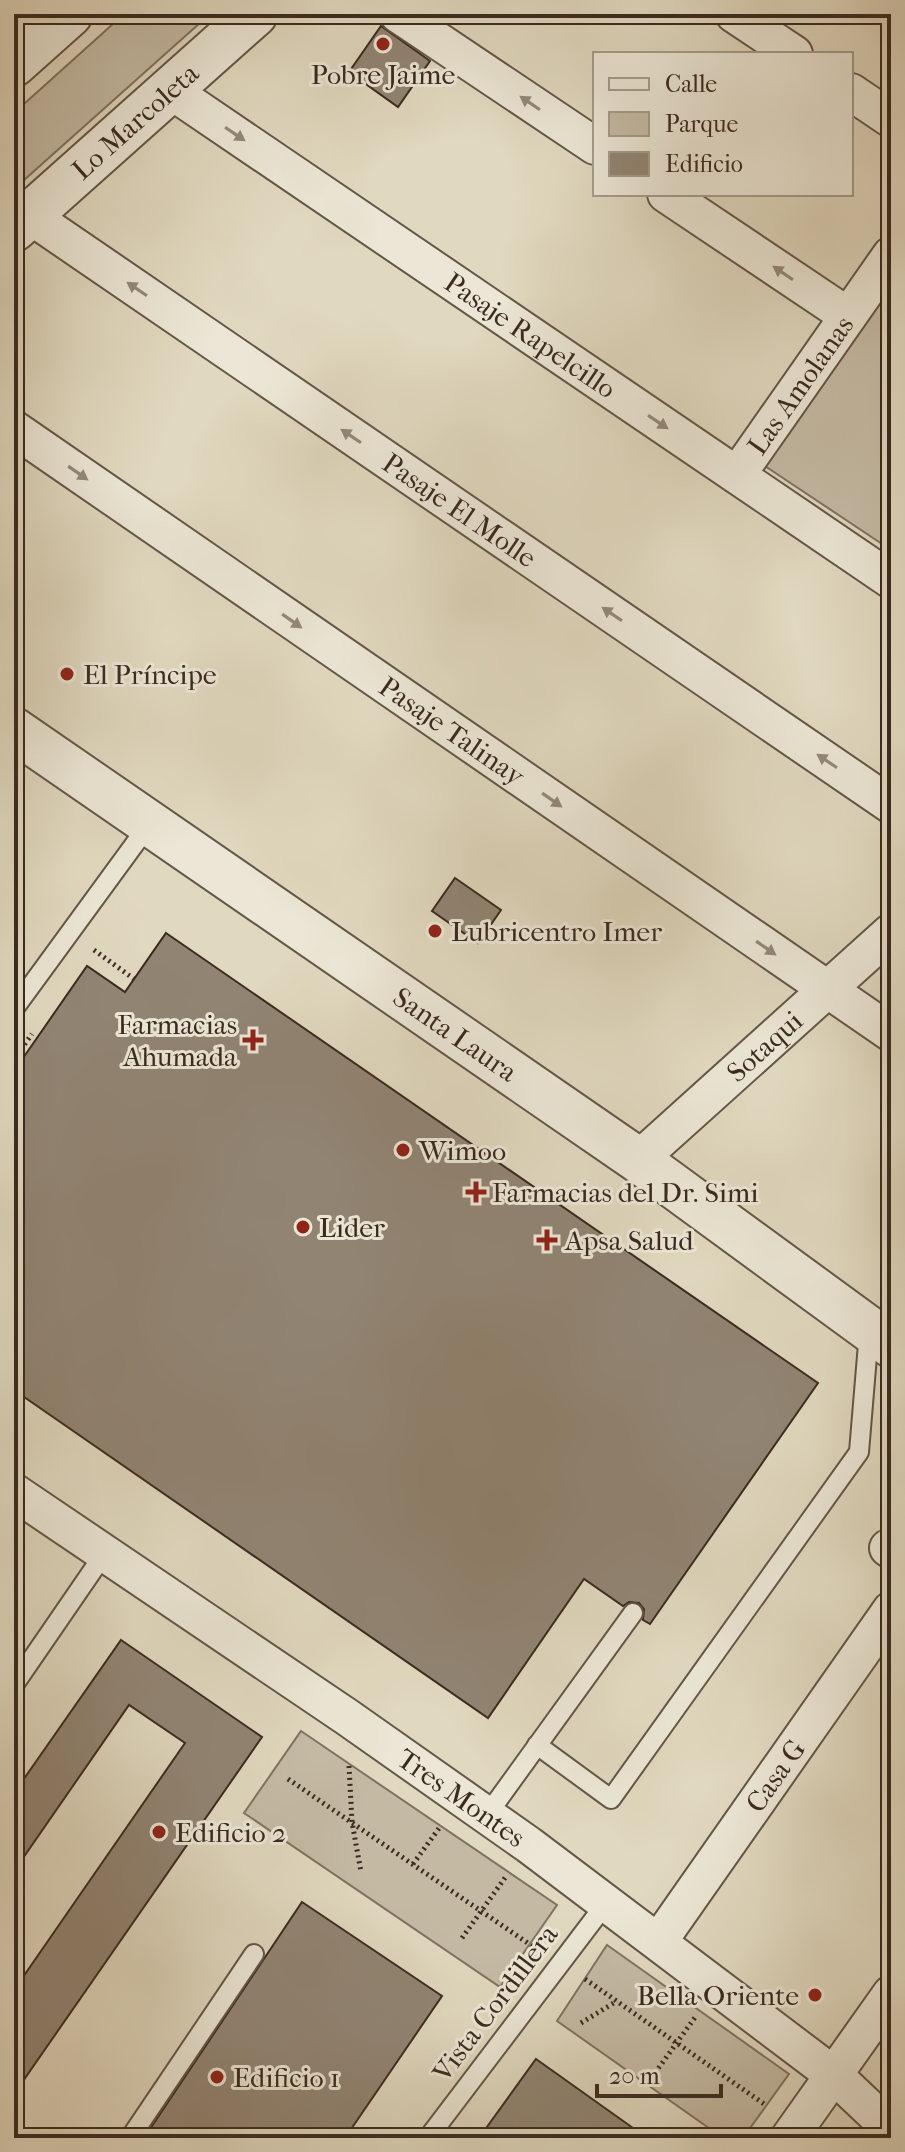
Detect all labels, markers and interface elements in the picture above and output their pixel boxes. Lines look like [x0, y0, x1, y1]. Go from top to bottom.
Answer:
marker: Pobre Jaime [374, 35, 392, 53]
legend [593, 52, 853, 196]
street label: Lo Marcoleta [65, 55, 206, 186]
place label: Pobre Jaime [311, 58, 455, 91]
text: Calle [665, 70, 717, 98]
one-way arrow [520, 96, 541, 111]
text: Parque [665, 110, 738, 138]
one-way arrow [224, 126, 245, 141]
text: Edificio [665, 150, 743, 178]
street label: Pasaje Rapelcillo [439, 265, 623, 405]
one-way arrow [773, 266, 794, 281]
one-way arrow [126, 282, 147, 297]
street label: Las Amolanas [740, 309, 860, 461]
one-way arrow [647, 414, 669, 429]
one-way arrow [341, 429, 362, 444]
street label: Pasaje El Molle [377, 446, 543, 574]
one-way arrow [68, 465, 89, 480]
one-way arrow [602, 607, 623, 622]
one-way arrow [282, 613, 303, 628]
place label: El Príncipe [83, 658, 217, 691]
marker: El Príncipe [58, 665, 76, 683]
street label: Pasaje Talinay [373, 669, 532, 793]
one-way arrow [816, 754, 837, 769]
one-way arrow [542, 792, 563, 807]
place label: Lubricentro Imer [451, 915, 662, 948]
marker: Lubricentro Imer [426, 922, 444, 940]
one-way arrow [756, 940, 777, 955]
street label: Santa Laura [387, 980, 524, 1089]
street label: Sotaqui [720, 1004, 809, 1089]
place label: Farmacias Ahumada [117, 1008, 238, 1073]
marker: Farmacias Ahumada [244, 1031, 262, 1049]
place label: Wimoo [418, 1134, 506, 1167]
marker: Wimoo [394, 1141, 412, 1159]
place label: Farmacias del Dr. Simi [492, 1176, 759, 1209]
marker: Farmacias del Dr. Simi [467, 1183, 485, 1201]
place label: Lider [319, 1211, 385, 1244]
marker: Lider [294, 1218, 312, 1236]
place label: Apsa Salud [564, 1224, 694, 1257]
marker: Apsa Salud [536, 1229, 558, 1251]
street label: Casa G [738, 1733, 812, 1818]
street label: Tres Montes [391, 1741, 532, 1854]
place label: Edificio 2 [175, 1816, 286, 1849]
marker: Edificio 2 [150, 1823, 168, 1841]
street label: Vista Cordillera [425, 1917, 565, 2089]
place label: Bella Oriente [637, 1979, 799, 2012]
marker: Bella Oriente [806, 1986, 824, 2004]
scale bar [597, 2048, 721, 2098]
place label: Edificio 1 [233, 2061, 340, 2094]
text: 20 m [609, 2062, 660, 2090]
marker: Edificio 1 [208, 2068, 226, 2086]

